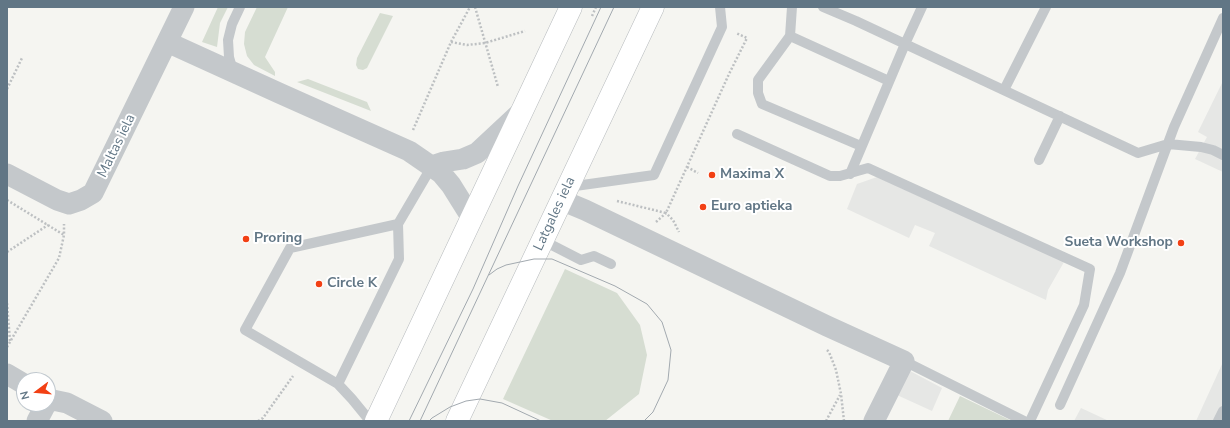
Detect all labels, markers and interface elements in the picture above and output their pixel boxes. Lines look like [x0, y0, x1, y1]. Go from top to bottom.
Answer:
street label: Maltas iela [94, 112, 140, 180]
place label: Maxima X [720, 167, 784, 183]
marker: Maxima X [707, 170, 717, 180]
street label: Latgales iela [531, 174, 579, 254]
place label: Euro aptieka [711, 199, 792, 215]
marker: Euro aptieka [698, 202, 708, 212]
place label: Proring [254, 231, 302, 247]
marker: Proring [241, 234, 251, 244]
place label: Sueta Workshop [1065, 235, 1173, 251]
marker: Sueta Workshop [1176, 238, 1186, 248]
place label: Circle K [327, 276, 377, 292]
marker: Circle K [314, 279, 324, 289]
north arrow [16, 372, 56, 412]
text: N [17, 389, 33, 401]

